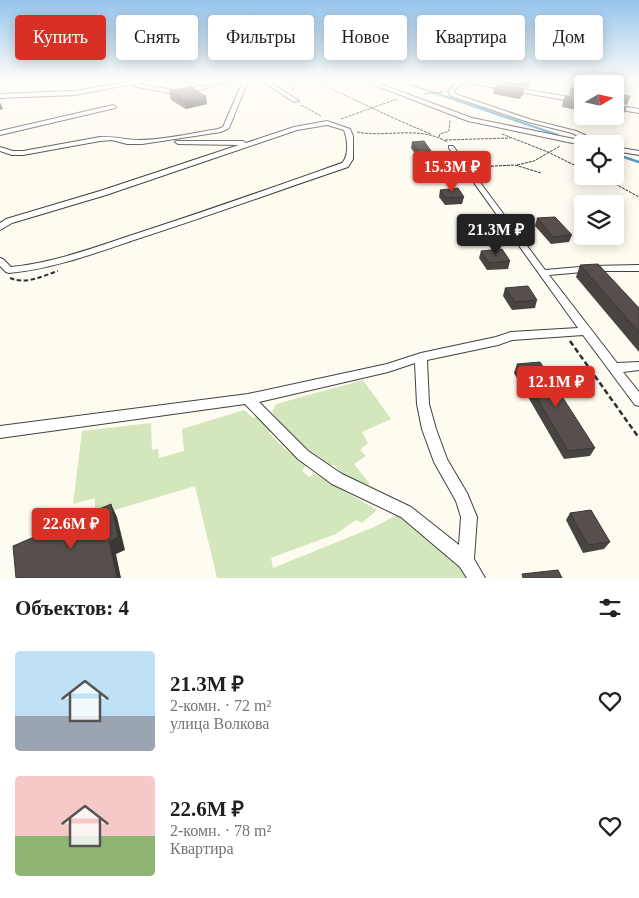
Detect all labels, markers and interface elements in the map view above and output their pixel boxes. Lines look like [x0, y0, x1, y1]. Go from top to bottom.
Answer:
chip: Купить [15, 15, 106, 60]
chip: Снять [116, 15, 198, 60]
chip: Фильтры [208, 15, 314, 60]
chip: Новое [324, 15, 407, 60]
chip: Квартира [417, 15, 525, 60]
chip: Дом [535, 15, 603, 60]
north arrow [574, 75, 624, 125]
map controls [574, 75, 624, 245]
button: locate [574, 135, 624, 185]
pin: 15.3M ₽ [406, 150, 498, 193]
text: 15.3M ₽ [424, 158, 480, 175]
button: layers [574, 195, 624, 245]
pin: 21.3M ₽ [450, 214, 542, 256]
text: 21.3M ₽ [468, 221, 524, 238]
pin: 12.1M ₽ [510, 366, 602, 408]
text: 12.1M ₽ [528, 373, 584, 390]
pin: 22.6M ₽ [25, 508, 117, 550]
text: 22.6M ₽ [43, 515, 99, 532]
icon: filters [596, 594, 624, 622]
text: Объектов: 4 [15, 596, 129, 620]
icon: home [55, 671, 115, 731]
text: 21.3M ₽ [170, 672, 244, 696]
icon: heart [596, 687, 624, 715]
text: 2-комн. · 72 m² [170, 697, 271, 714]
text: улица Волкова [170, 715, 269, 732]
icon: home [55, 796, 115, 856]
text: 22.6M ₽ [170, 797, 244, 821]
icon: heart [596, 812, 624, 840]
text: 2-комн. · 78 m² [170, 822, 271, 839]
text: Квартира [170, 840, 234, 857]

